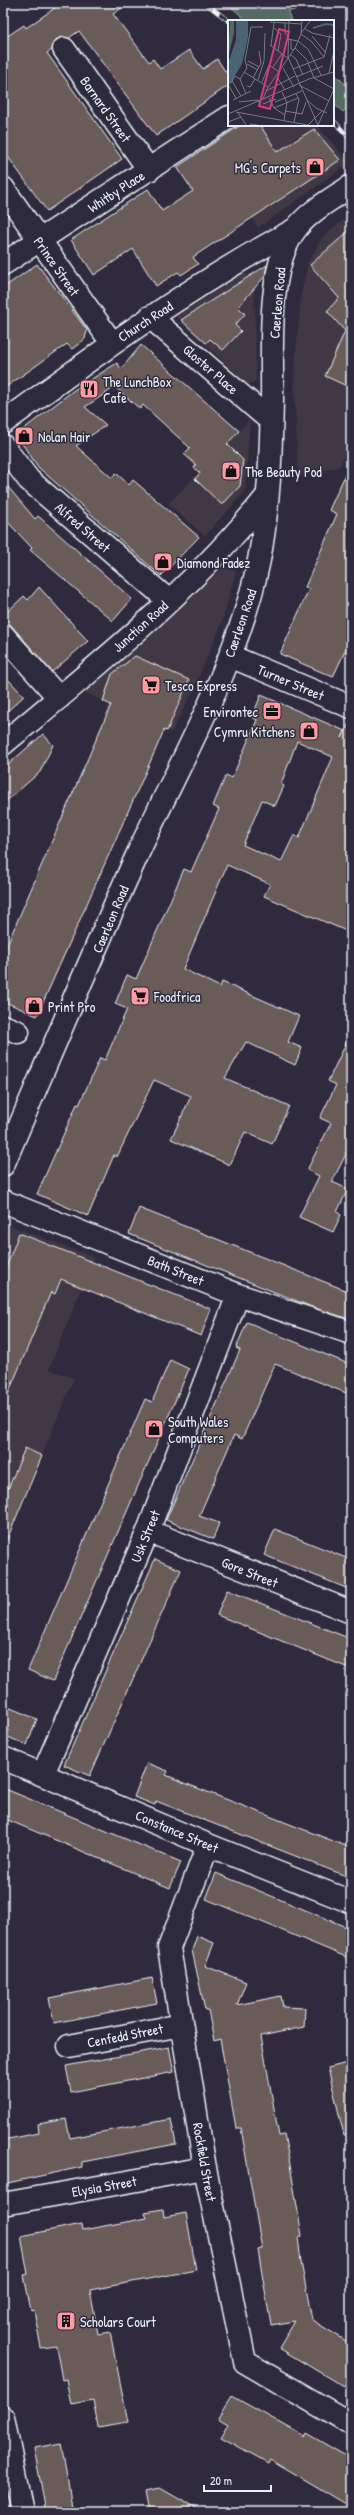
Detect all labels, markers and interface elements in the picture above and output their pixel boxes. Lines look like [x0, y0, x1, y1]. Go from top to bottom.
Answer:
inset map [228, 20, 334, 126]
street label: Barnard Street [76, 72, 136, 146]
shop icon: MG's Carpets [304, 156, 326, 178]
place label: MG's Carpets [235, 158, 301, 178]
street label: Whitby Place [84, 165, 149, 217]
street label: Prince Street [30, 233, 85, 300]
street label: Caerleon Road [264, 266, 290, 339]
street label: Church Road [114, 296, 177, 346]
street label: Gloster Place [179, 340, 243, 399]
place label: The LunchBox Cafe [103, 372, 172, 407]
restaurant icon: The LunchBox Cafe [78, 378, 100, 400]
shop icon: Nolan Hair [13, 425, 35, 447]
place label: Nolan Hair [38, 427, 91, 446]
shop icon: The Beauty Pod [220, 460, 242, 482]
place label: The Beauty Pod [245, 462, 322, 482]
street label: Alfred Street [51, 498, 115, 557]
shop icon: Diamond Fadez [152, 551, 174, 573]
place label: Diamond Fadez [177, 553, 250, 572]
street label: Caerleon Road [219, 586, 261, 660]
street label: Junction Road [108, 596, 172, 656]
street label: Turner Street [255, 659, 327, 705]
supermarket icon: Tesco Express [140, 674, 162, 696]
place label: Tesco Express [165, 676, 237, 696]
office icon: Environtec [261, 700, 283, 722]
place label: Environtec [204, 702, 259, 721]
shop icon: Cymru Kitchens [298, 720, 320, 742]
place label: Cymru Kitchens [214, 722, 295, 742]
street label: Caerleon Road [87, 882, 133, 956]
supermarket icon: Foodfrica [129, 985, 151, 1007]
place label: Foodfrica [153, 987, 201, 1006]
shop icon: Print Pro [23, 995, 45, 1017]
place label: Print Pro [48, 997, 96, 1016]
street label: Bath Street [145, 1250, 207, 1290]
place label: South Wales Computers [168, 1412, 228, 1448]
shop icon: South Wales Computers [143, 1418, 165, 1440]
street label: Usk Street [126, 1507, 164, 1565]
street label: Gore Street [219, 1552, 281, 1592]
street label: Constance Street [133, 1805, 222, 1857]
street label: Cenfedd Street [85, 2018, 165, 2052]
street label: Rockfield Street [189, 2121, 221, 2203]
street label: Elysia Street [70, 2171, 138, 2202]
building icon: Scholars Court [55, 2310, 77, 2332]
place label: Scholars Court [80, 2312, 156, 2331]
scale bar [204, 2467, 271, 2493]
text: 20 m [210, 2472, 232, 2489]

